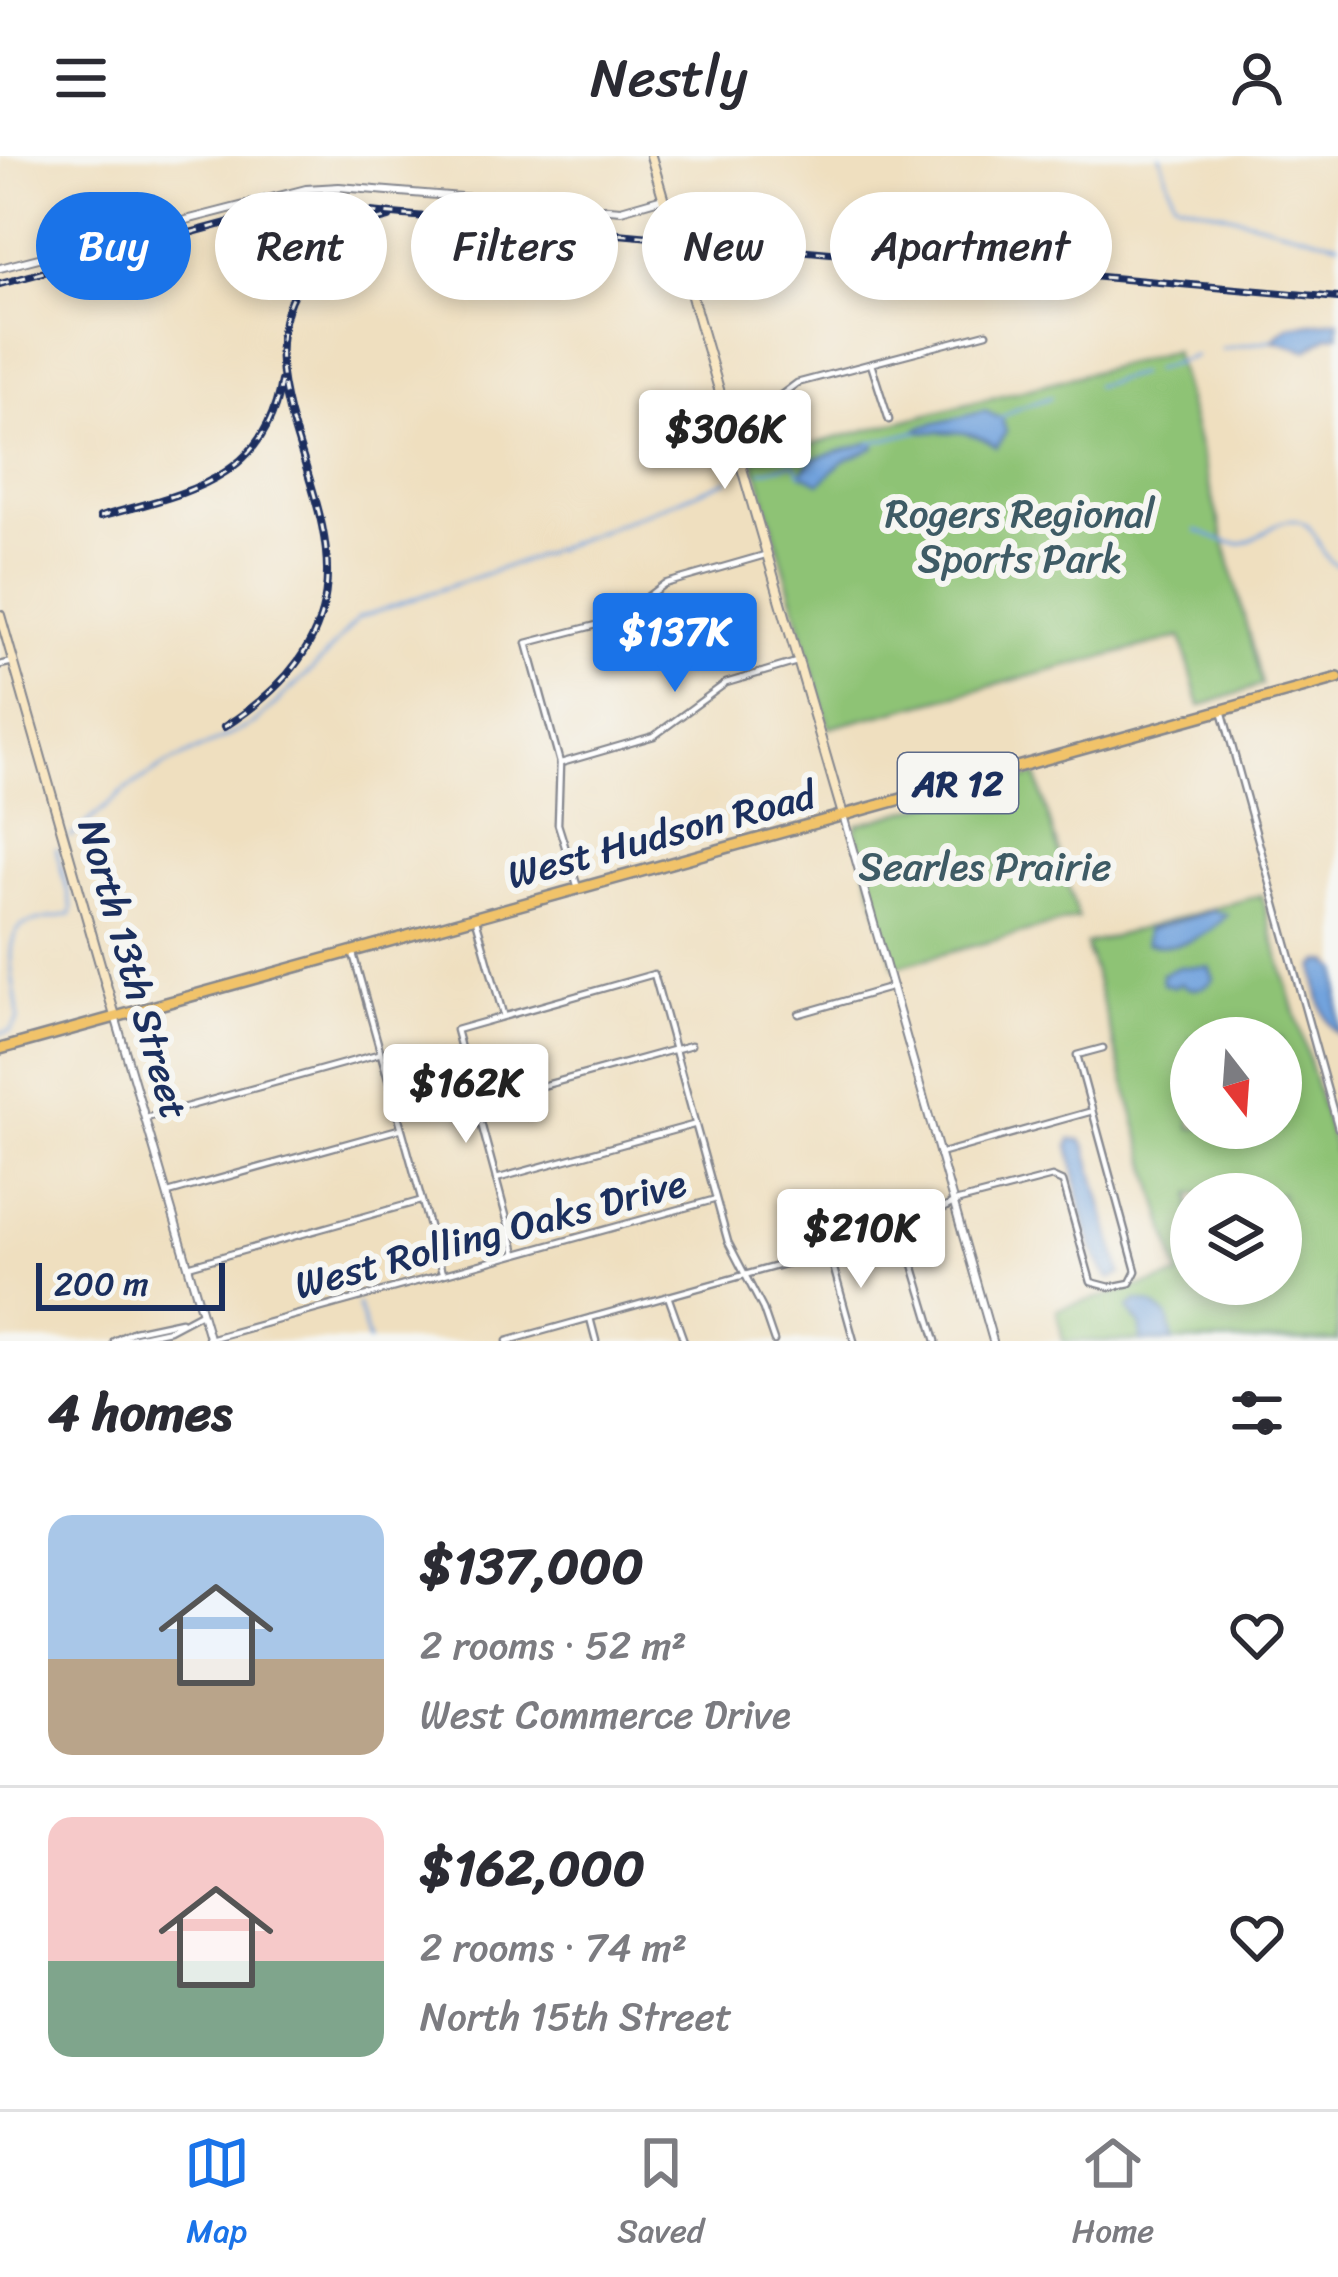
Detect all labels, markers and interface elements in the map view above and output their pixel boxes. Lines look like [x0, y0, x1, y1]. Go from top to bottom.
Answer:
text: Nestly [590, 30, 748, 126]
icon: menu [48, 45, 114, 111]
icon: person [1224, 45, 1290, 111]
chip: Buy [36, 192, 191, 300]
chip: Rent [215, 192, 387, 300]
chip: Filters [411, 192, 618, 300]
chip: New [642, 192, 806, 300]
chip: Apartment [830, 192, 1112, 300]
pin: $306K [641, 390, 809, 492]
text: $306K [666, 394, 784, 463]
park label: Rogers Regional Sports Park [885, 479, 1156, 593]
pin: $137K [591, 593, 759, 695]
text: $137K [620, 597, 730, 666]
road number: AR 12 [898, 753, 1018, 813]
street label: West Hudson Road [499, 760, 825, 909]
street label: North 13th Street [58, 811, 209, 1127]
park label: Searles Prairie [859, 832, 1111, 901]
north arrow [1170, 1017, 1302, 1149]
map controls [1170, 1017, 1302, 1305]
pin: $162K [382, 1044, 550, 1146]
text: $162K [410, 1048, 522, 1117]
street label: West Rolling Oaks Drive [286, 1148, 694, 1319]
button: layers [1170, 1173, 1302, 1305]
pin: $210K [777, 1189, 945, 1291]
text: $210K [804, 1193, 918, 1262]
text: 200 m [54, 1255, 149, 1313]
scale bar [36, 1257, 225, 1310]
text: 4 homes [48, 1368, 232, 1458]
icon: filters [1224, 1380, 1290, 1446]
text: $137,000 [420, 1521, 644, 1611]
icon: home [144, 1563, 288, 1707]
icon: heart [1224, 1602, 1290, 1668]
text: 2 rooms · 52 m² [420, 1611, 687, 1680]
text: West Commerce Drive [420, 1680, 791, 1749]
text: $162,000 [420, 1823, 645, 1913]
icon: home [144, 1865, 288, 2009]
icon: heart [1224, 1904, 1290, 1970]
text: 2 rooms · 74 m² [420, 1913, 687, 1982]
text: North 15th Street [420, 1982, 732, 2051]
tab: Map [184, 2130, 250, 2260]
tab: Saved [617, 2130, 704, 2260]
tab: Home [1072, 2130, 1154, 2260]

